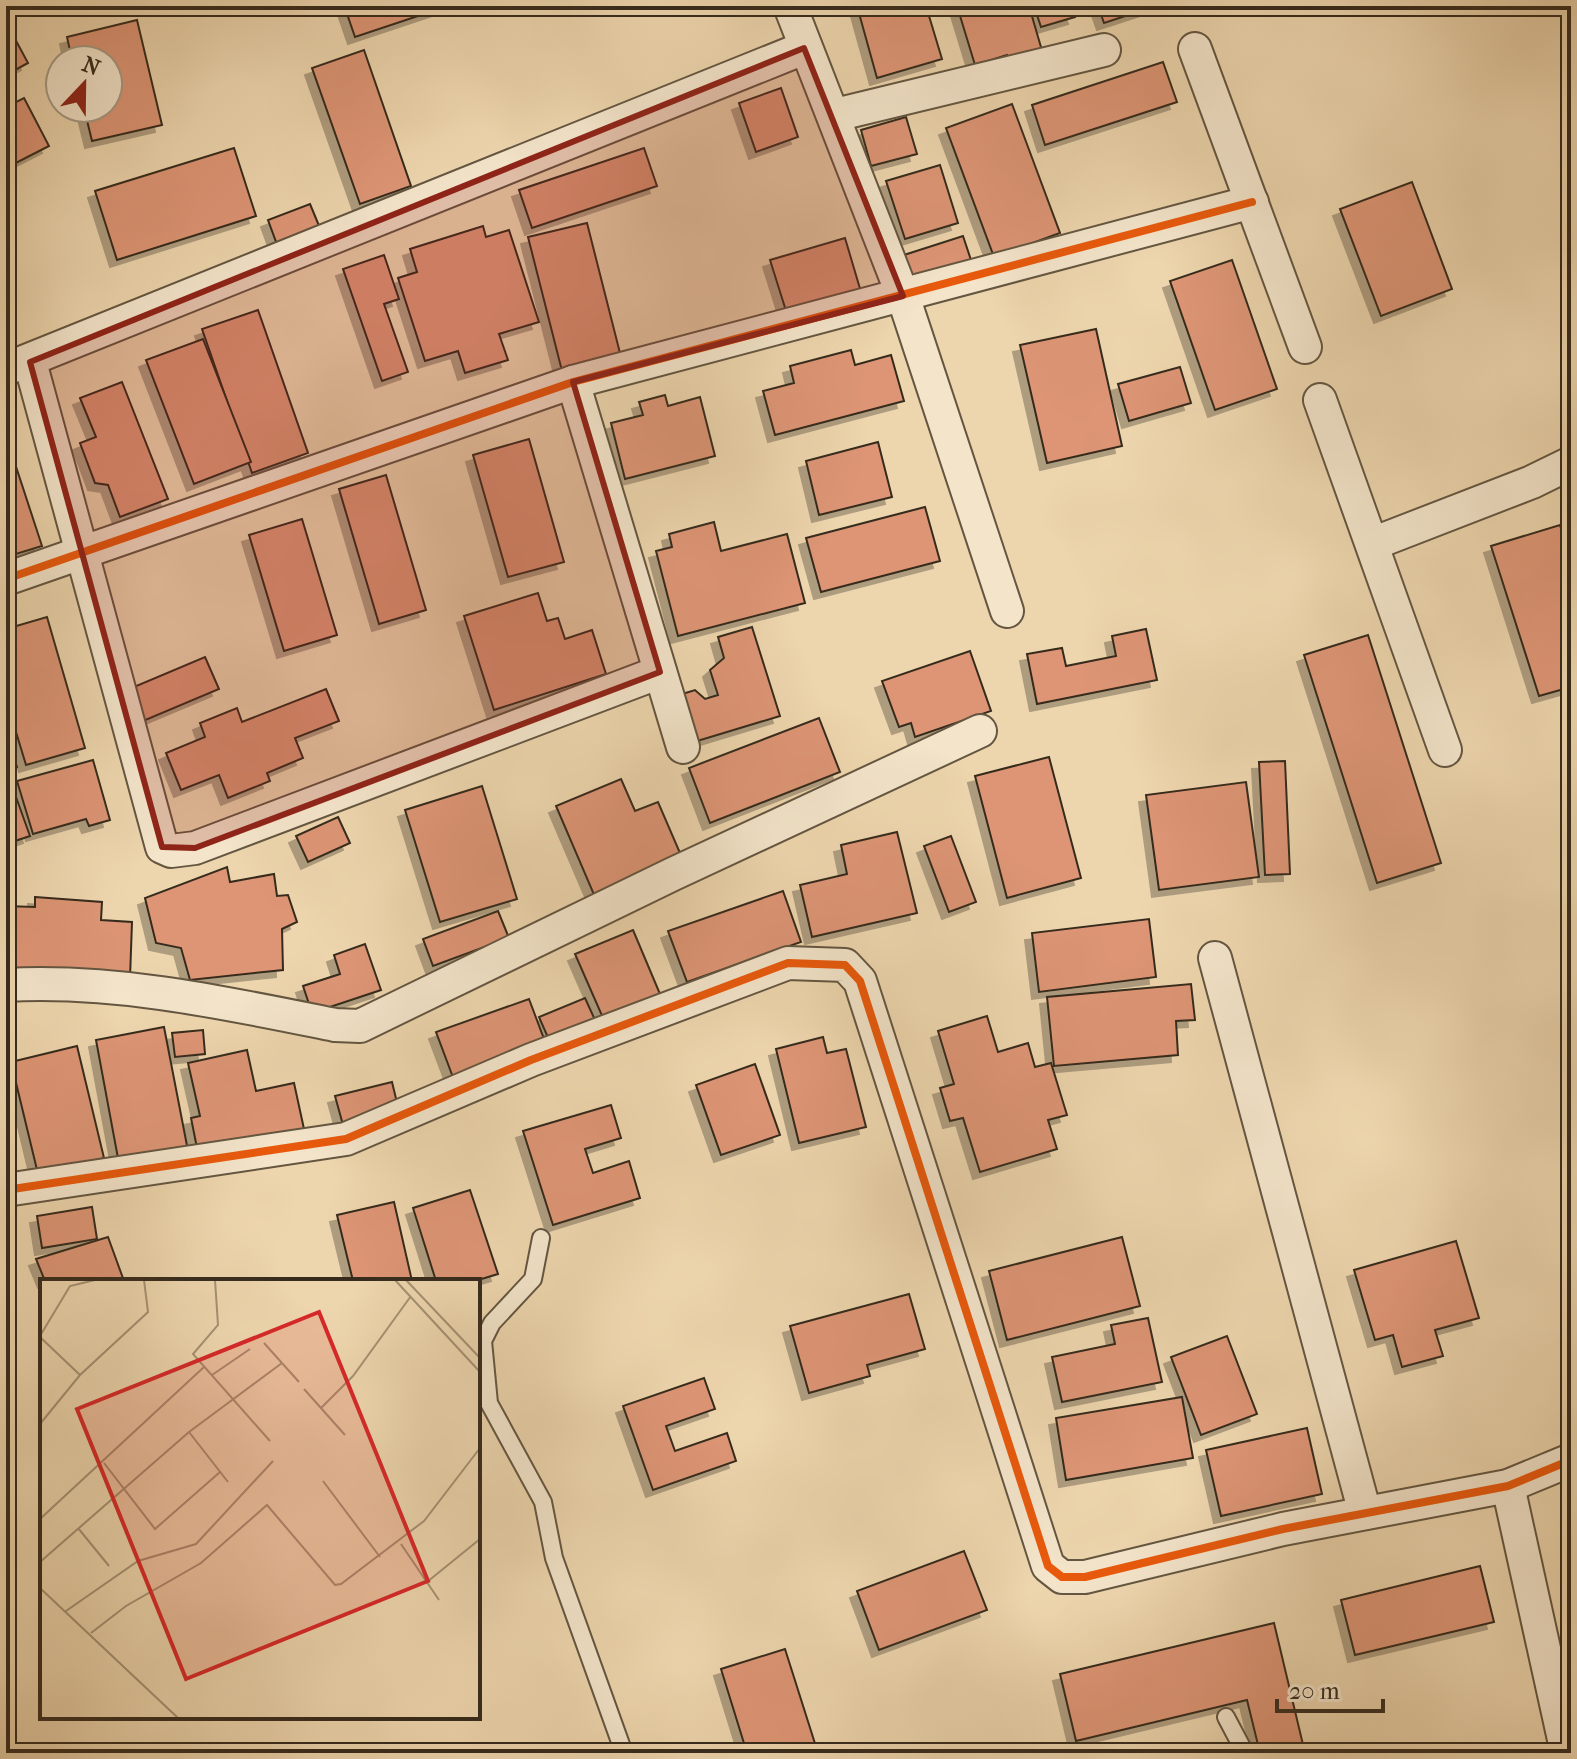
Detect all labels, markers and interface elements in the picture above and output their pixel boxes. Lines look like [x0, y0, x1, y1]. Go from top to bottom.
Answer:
north arrow [44, 44, 124, 124]
text: N [79, 51, 104, 82]
inset map [40, 1279, 480, 1719]
scale bar [1277, 1663, 1383, 1713]
text: 20 m [1289, 1677, 1340, 1705]

